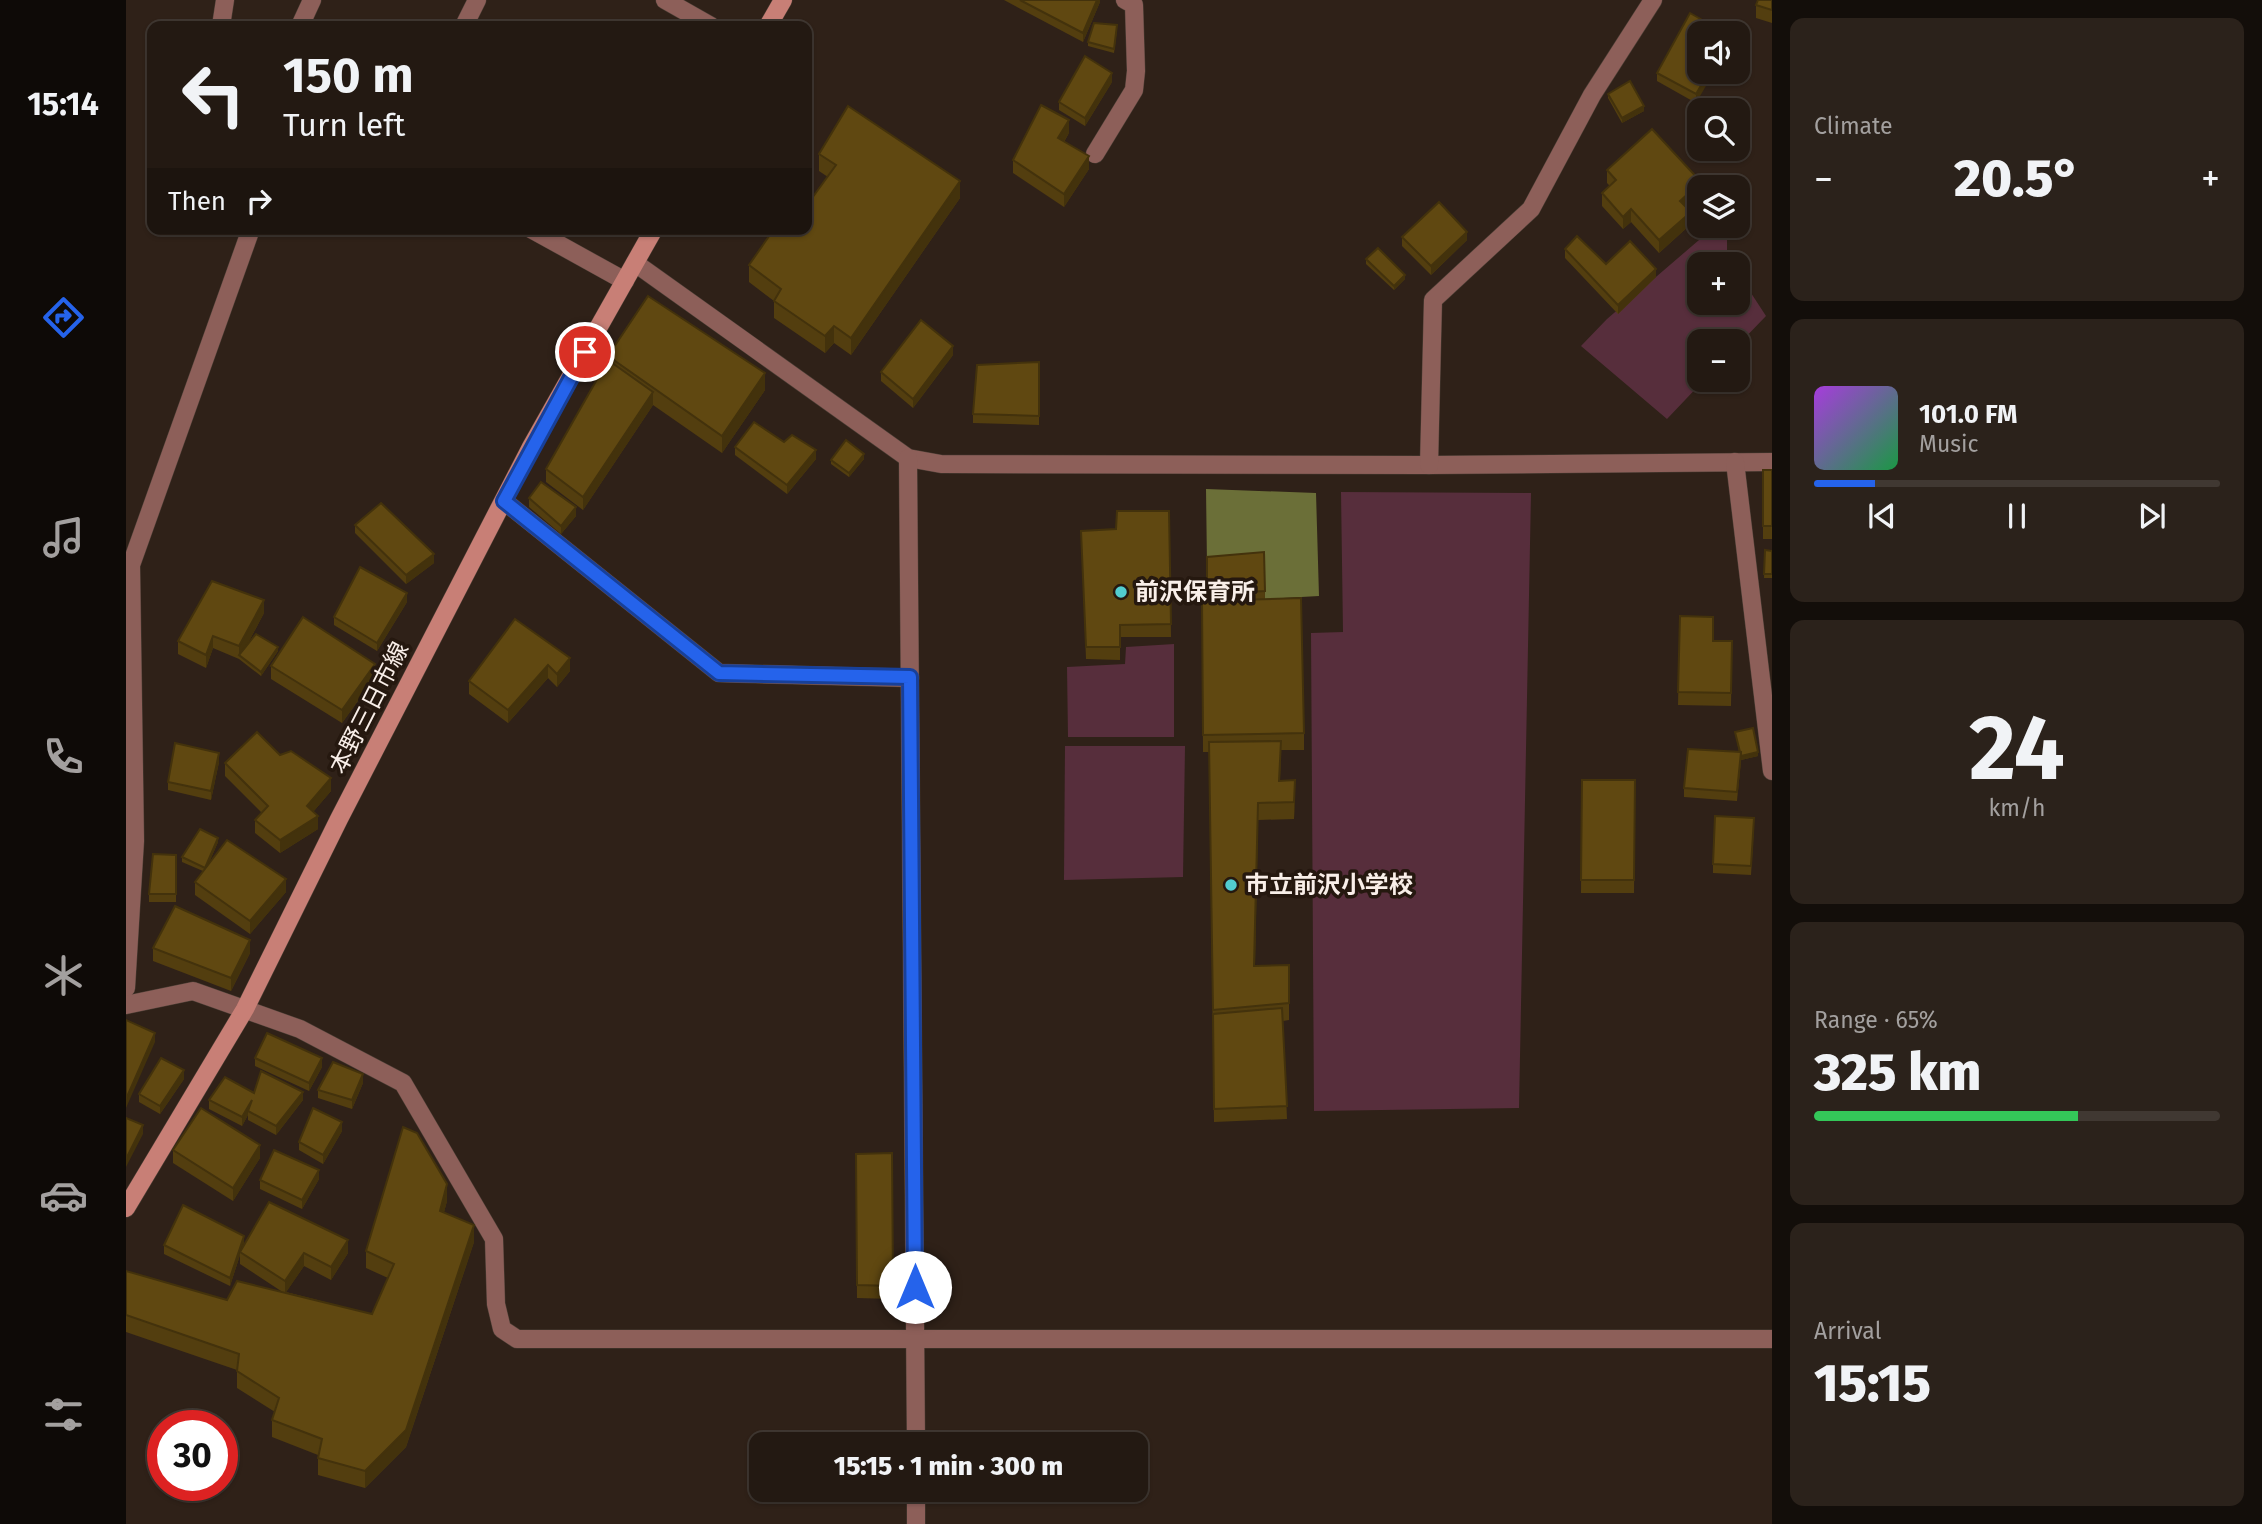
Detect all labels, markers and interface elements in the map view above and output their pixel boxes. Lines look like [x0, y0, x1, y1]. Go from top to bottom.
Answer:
map controls [1687, 21, 1750, 392]
button: sound [1687, 21, 1750, 84]
text: 150 m [283, 46, 414, 105]
icon: left [168, 49, 259, 140]
text: 15:14 [27, 85, 99, 123]
button: search [1687, 98, 1750, 161]
text: Turn left [283, 106, 405, 144]
text: Climate [1814, 112, 1893, 140]
text: 20.5° [1954, 147, 2080, 210]
text: − [1814, 156, 1833, 202]
text: + [2201, 156, 2220, 202]
button: layers [1687, 175, 1750, 238]
icon: right [240, 182, 278, 220]
text: Then [168, 186, 226, 217]
button: + [1687, 252, 1750, 315]
icon: directions [39, 293, 88, 342]
pin [555, 322, 615, 382]
button: − [1687, 329, 1750, 392]
icon: arrive [566, 333, 604, 371]
text: 101.0 FM [1919, 399, 2017, 430]
text: Music [1919, 430, 1979, 458]
icon: previous [1863, 497, 1901, 535]
icon: pause [1998, 497, 2036, 535]
icon: next [2133, 497, 2171, 535]
icon: music [39, 513, 88, 562]
place label: 前沢保育所 [1135, 578, 1255, 606]
marker: 前沢保育所 [1113, 584, 1129, 600]
street label: 本野三日市線 [324, 637, 414, 779]
text: 24 [1969, 694, 2065, 803]
icon: phone [39, 732, 88, 781]
text: km/h [1989, 794, 2045, 822]
place label: 市立前沢小学校 [1245, 871, 1413, 899]
marker: 市立前沢小学校 [1223, 877, 1239, 893]
icon: climate [39, 951, 88, 1000]
text: Range · 65% [1814, 1006, 1938, 1034]
text: 325 km [1814, 1041, 1981, 1104]
icon: car [39, 1171, 88, 1220]
position arrow [878, 1250, 952, 1324]
text: Arrival [1814, 1317, 1881, 1345]
text: 15:15 [1814, 1352, 1931, 1415]
icon: filters [39, 1390, 88, 1439]
speed limit sign: 30 [147, 1410, 238, 1501]
text: 15:15 · 1 min · 300 m [834, 1451, 1063, 1482]

